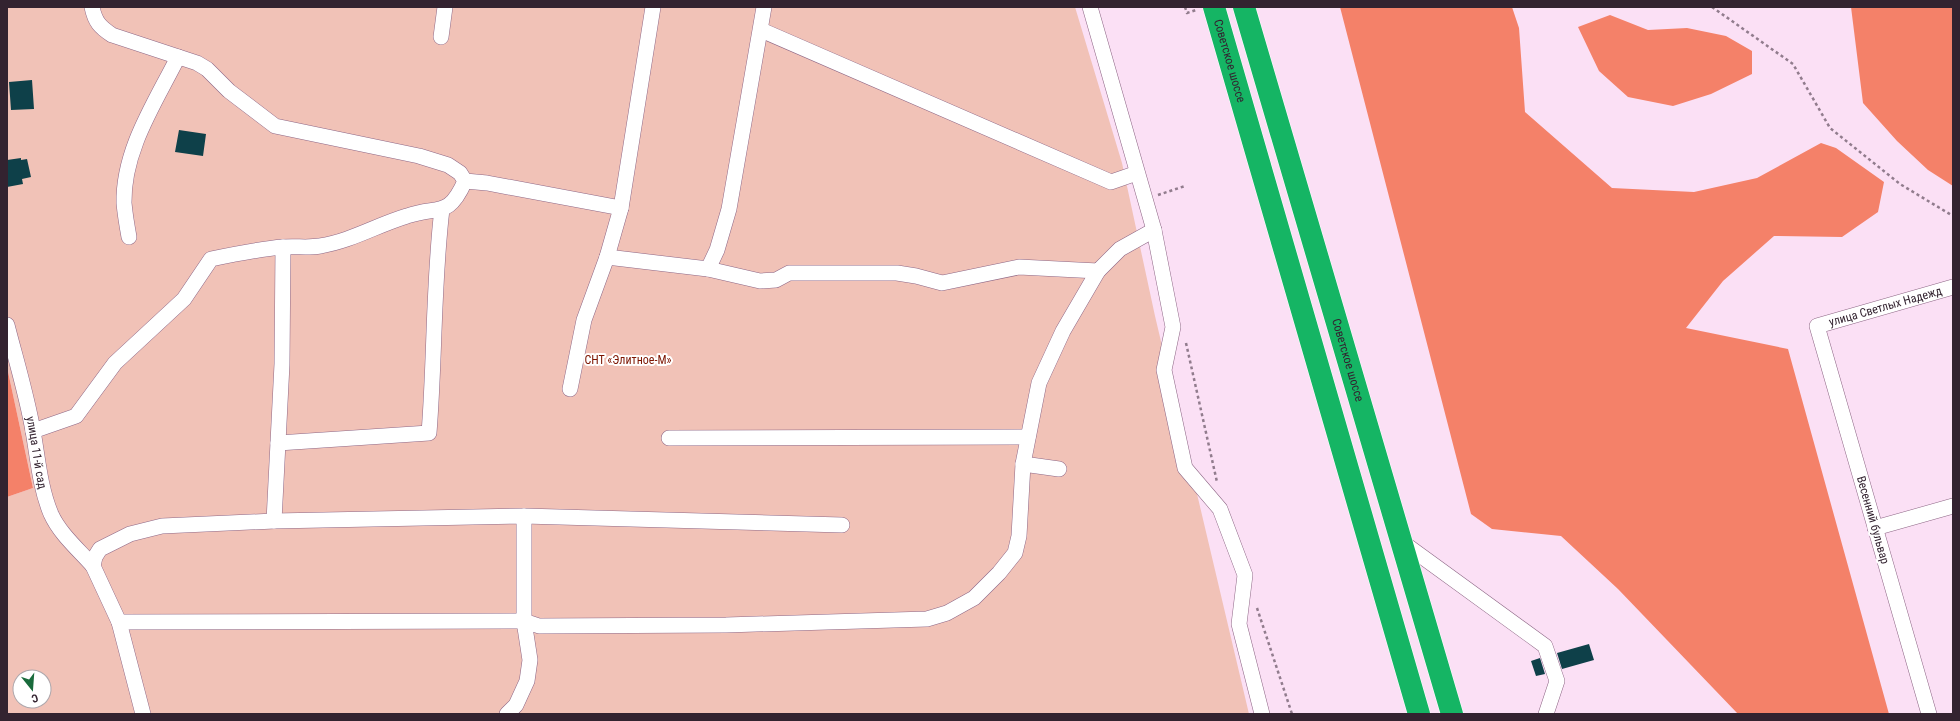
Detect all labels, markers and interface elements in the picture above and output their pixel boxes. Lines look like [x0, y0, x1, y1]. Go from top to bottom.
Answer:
street label: Советское шоссе [1211, 18, 1248, 104]
street label: улица Светлых Надежд [1827, 283, 1944, 329]
street label: Советское шоссе [1329, 317, 1367, 404]
park label: СНТ «Элитное-М» [585, 353, 671, 367]
street label: улица 11-й сад [23, 415, 50, 491]
street label: Весенний бульвар [1854, 474, 1892, 566]
north arrow [12, 669, 52, 709]
text: С [30, 691, 40, 705]

